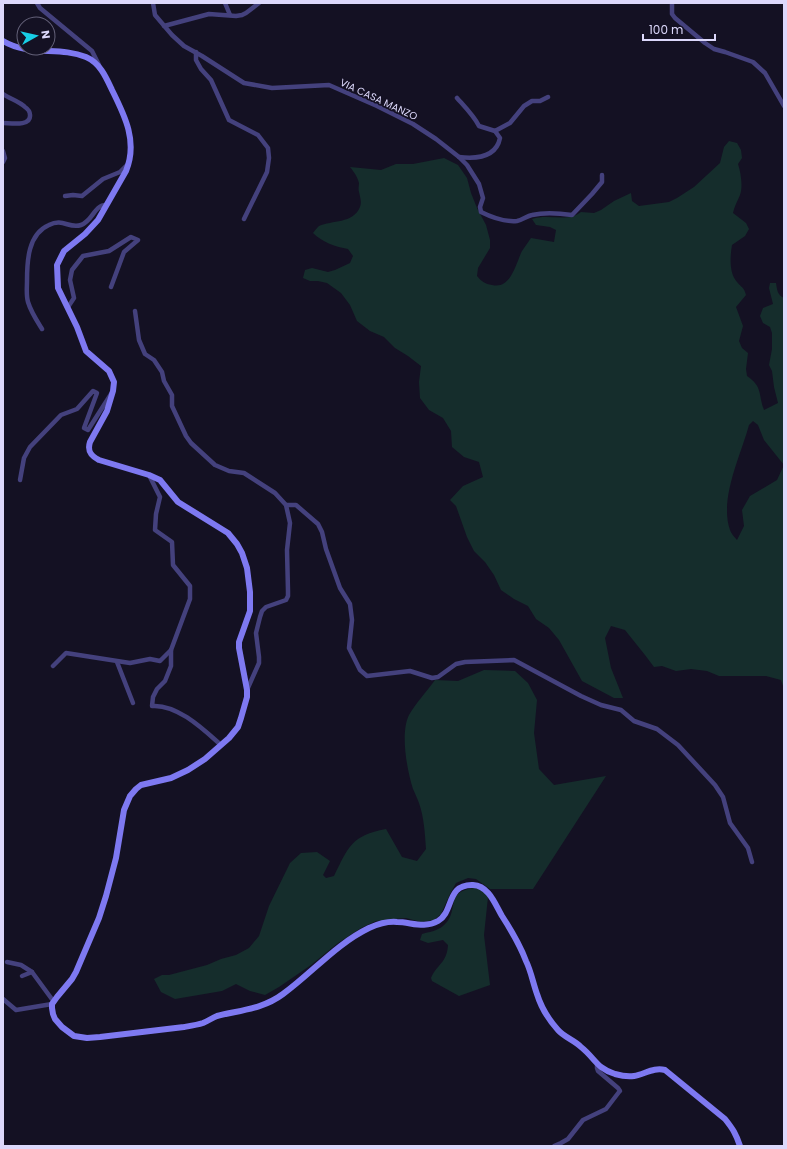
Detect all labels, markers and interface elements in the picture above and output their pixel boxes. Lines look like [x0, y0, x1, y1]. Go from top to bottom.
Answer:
north arrow [16, 16, 56, 56]
scale bar [643, 16, 715, 42]
text: 100 m [649, 21, 683, 38]
text: N [37, 29, 54, 40]
street label: VIA CASA MANZO [338, 75, 420, 124]

